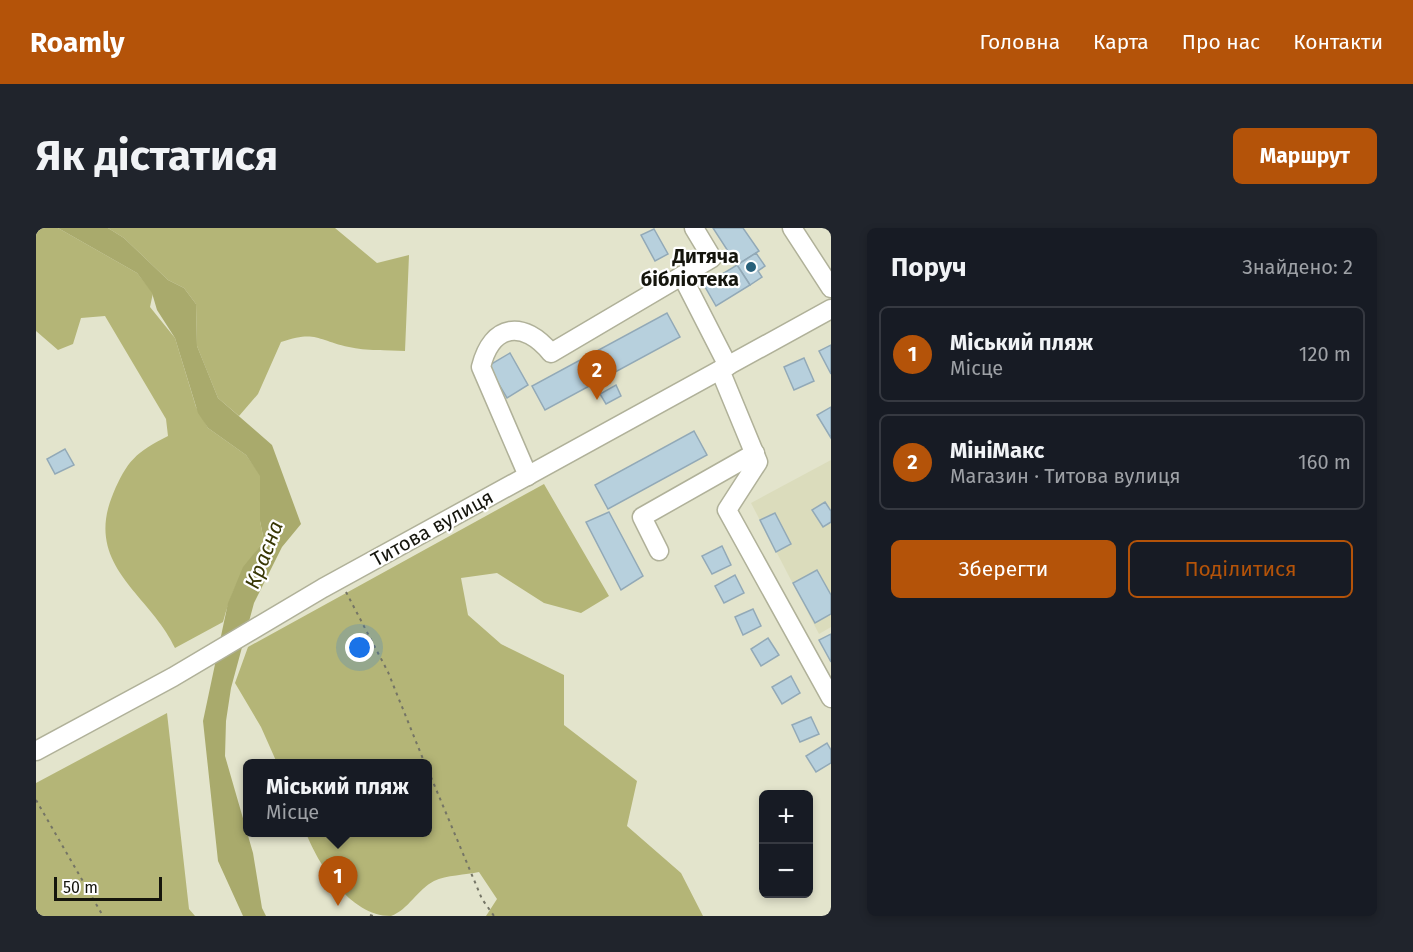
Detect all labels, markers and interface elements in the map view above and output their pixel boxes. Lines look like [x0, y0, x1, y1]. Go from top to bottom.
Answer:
text: Roamly [30, 26, 124, 59]
text: Головна [979, 29, 1060, 55]
text: Карта [1093, 29, 1149, 55]
text: Про нас [1182, 29, 1260, 55]
text: Контакти [1293, 29, 1383, 55]
button: Маршрут [1233, 128, 1377, 184]
text: Як дістатися [36, 131, 278, 181]
place label: Дитяча бібліотека [641, 244, 739, 291]
text: Поруч [891, 252, 967, 283]
text: Знайдено: 2 [1242, 255, 1353, 279]
marker: Дитяча бібліотека [744, 260, 758, 274]
text: Міський пляж [950, 329, 1093, 356]
text: 1 [908, 342, 917, 366]
text: 120 m [1299, 342, 1351, 366]
pin: 2 [578, 350, 616, 400]
text: Місце [950, 356, 1003, 380]
text: МініМакс [950, 437, 1044, 464]
text: 2 [907, 450, 918, 474]
text: 160 m [1298, 450, 1351, 474]
text: Магазин · Титова вулиця [950, 464, 1180, 488]
street label: Титова вулиця [367, 485, 497, 571]
water label: Красна [239, 517, 289, 593]
button: Зберегти [891, 540, 1116, 598]
button: Поділитися [1128, 540, 1353, 598]
your location [345, 633, 374, 662]
popup [243, 759, 432, 837]
text: Міський пляж [266, 773, 409, 800]
map controls [759, 790, 813, 898]
button: + [759, 790, 813, 844]
text: Місце [266, 800, 319, 824]
button: − [759, 844, 813, 898]
pin: 1 [318, 856, 358, 906]
scale bar [54, 874, 162, 902]
text: 50 m [63, 878, 98, 897]

